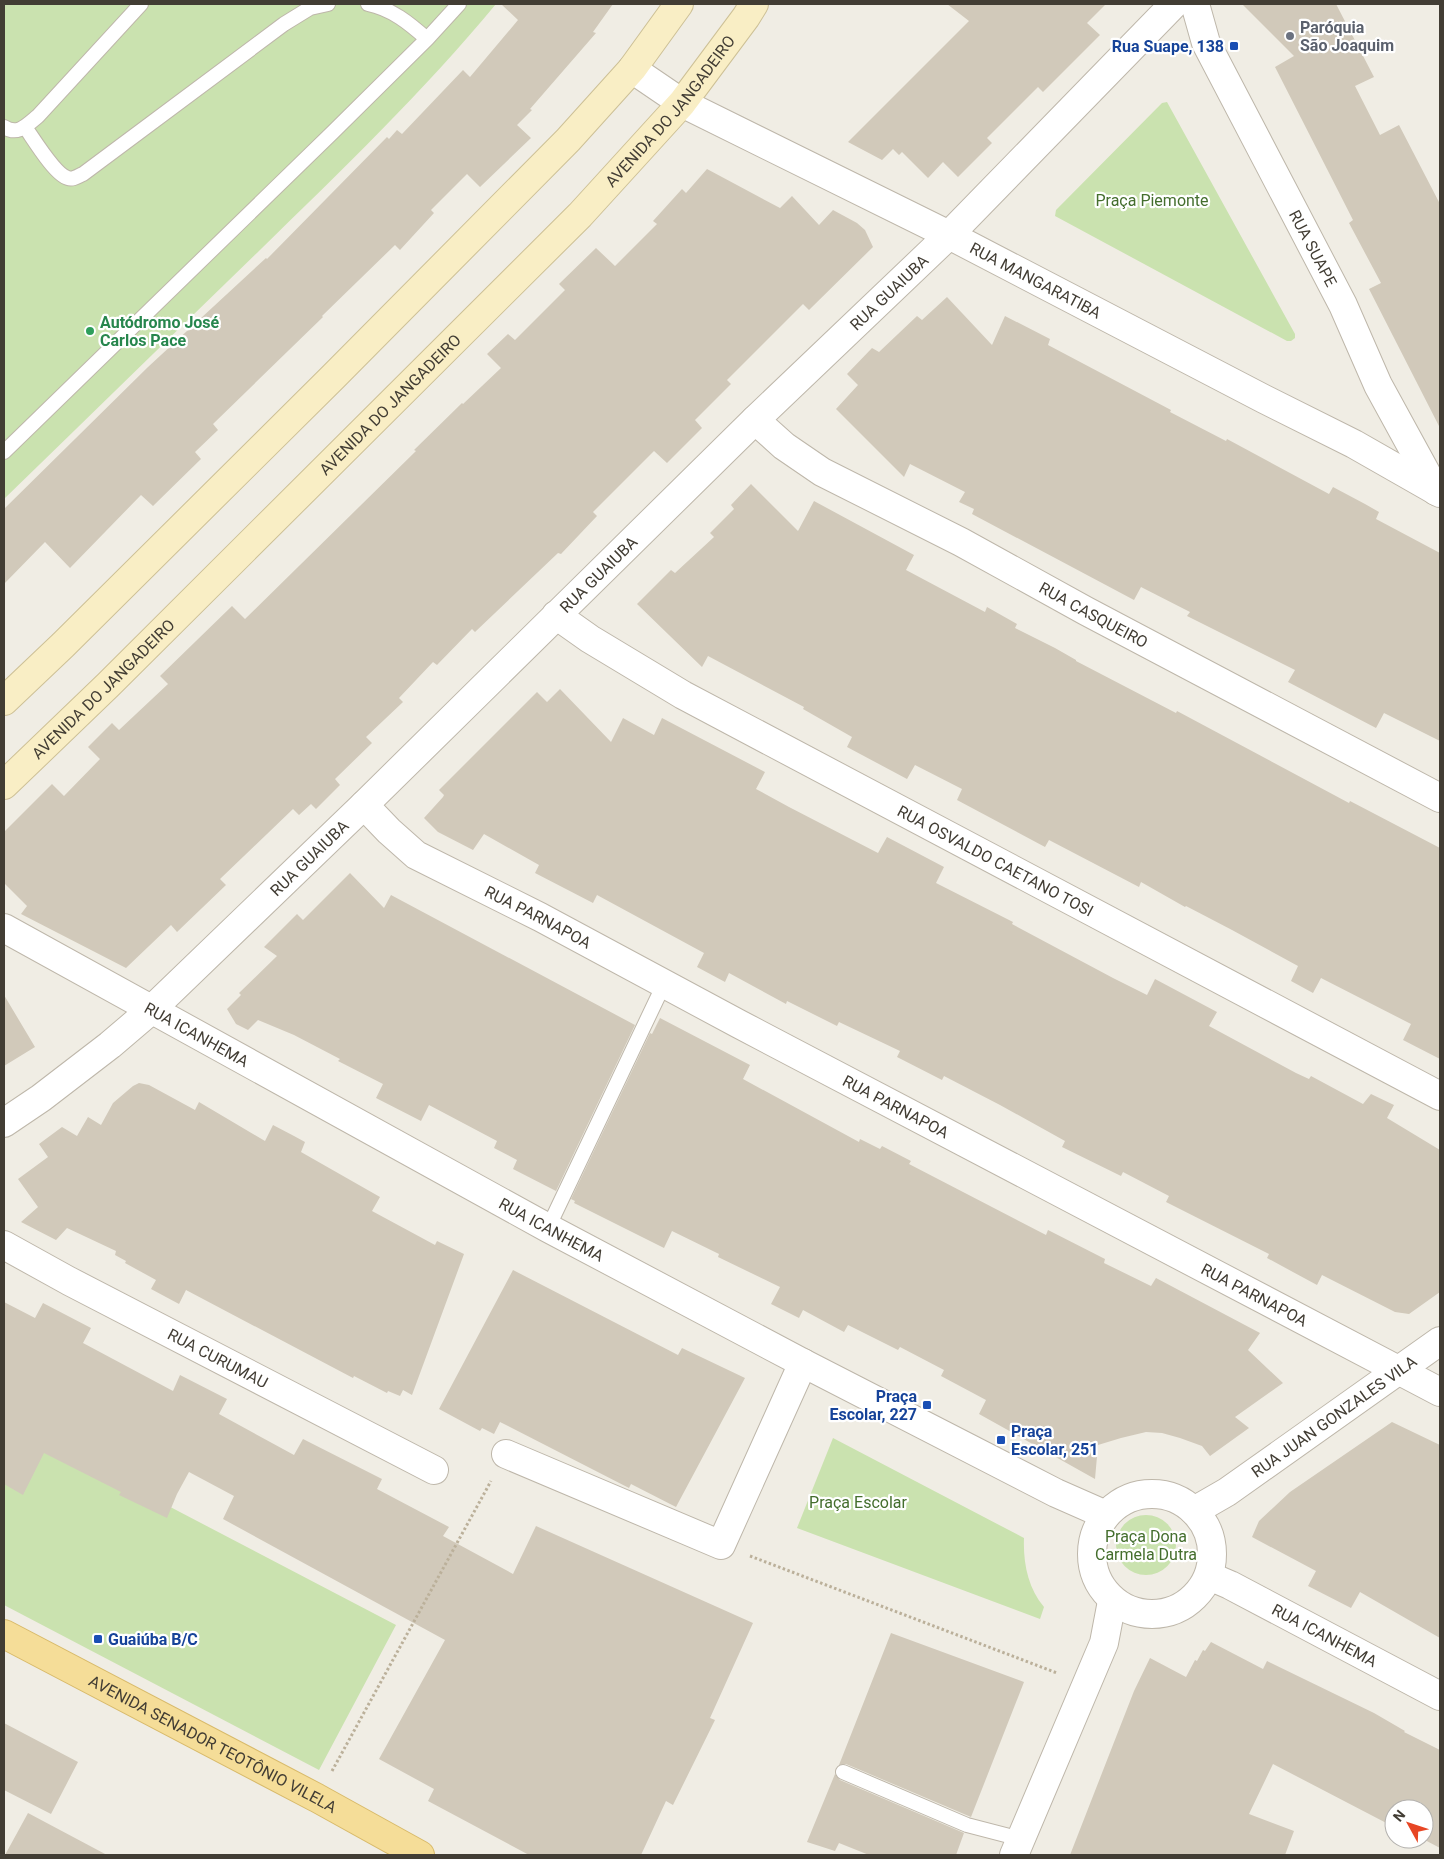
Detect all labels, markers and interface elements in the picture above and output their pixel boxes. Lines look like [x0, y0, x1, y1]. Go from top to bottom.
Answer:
place label: Paróquia São Joaquim [1300, 18, 1394, 55]
marker: Paróquia São Joaquim [1284, 30, 1296, 42]
street label: AVENIDA DO JANGADEIRO [601, 32, 739, 191]
place label: Rua Suape, 138 [1112, 37, 1224, 56]
marker: Rua Suape, 138 [1228, 40, 1240, 52]
park label: Praça Piemonte [1095, 191, 1209, 210]
street label: RUA SUAPE [1285, 207, 1341, 290]
street label: RUA MANGARATIBA [967, 238, 1105, 322]
street label: RUA GUAIUBA [846, 250, 933, 334]
place label: Autódromo José Carlos Pace [100, 313, 220, 350]
marker: Autódromo José Carlos Pace [84, 325, 96, 337]
street label: AVENIDA DO JANGADEIRO [315, 330, 464, 479]
street label: RUA GUAIUBA [556, 532, 641, 617]
street label: RUA CASQUEIRO [1036, 578, 1151, 652]
street label: AVENIDA DO JANGADEIRO [28, 615, 178, 763]
street label: RUA OSVALDO CAETANO TOSI [894, 801, 1097, 920]
street label: RUA GUAIUBA [266, 816, 353, 900]
street label: RUA PARNAPOA [482, 881, 595, 953]
street label: RUA ICANHEMA [141, 998, 253, 1071]
street label: RUA PARNAPOA [840, 1071, 953, 1142]
street label: RUA ICANHEMA [496, 1193, 608, 1266]
street label: RUA PARNAPOA [1198, 1259, 1311, 1331]
street label: RUA CURUMAU [165, 1324, 271, 1392]
street label: RUA JUAN GONZALES VILA [1248, 1351, 1420, 1481]
place label: Praça Escolar, 227 [830, 1387, 917, 1424]
marker: Praça Escolar, 227 [921, 1399, 933, 1411]
place label: Praça Escolar, 251 [1011, 1422, 1098, 1459]
marker: Praça Escolar, 251 [995, 1434, 1007, 1446]
park label: Praça Escolar [809, 1493, 907, 1512]
park label: Praça Dona Carmela Dutra [1095, 1527, 1197, 1564]
street label: RUA ICANHEMA [1269, 1600, 1381, 1671]
place label: Guaiúba B/C [108, 1630, 198, 1649]
marker: Guaiúba B/C [92, 1633, 104, 1645]
street label: AVENIDA SENADOR TEOTÔNIO VILELA [86, 1671, 341, 1817]
north arrow [1384, 1799, 1434, 1849]
text: N [1390, 1807, 1408, 1825]

